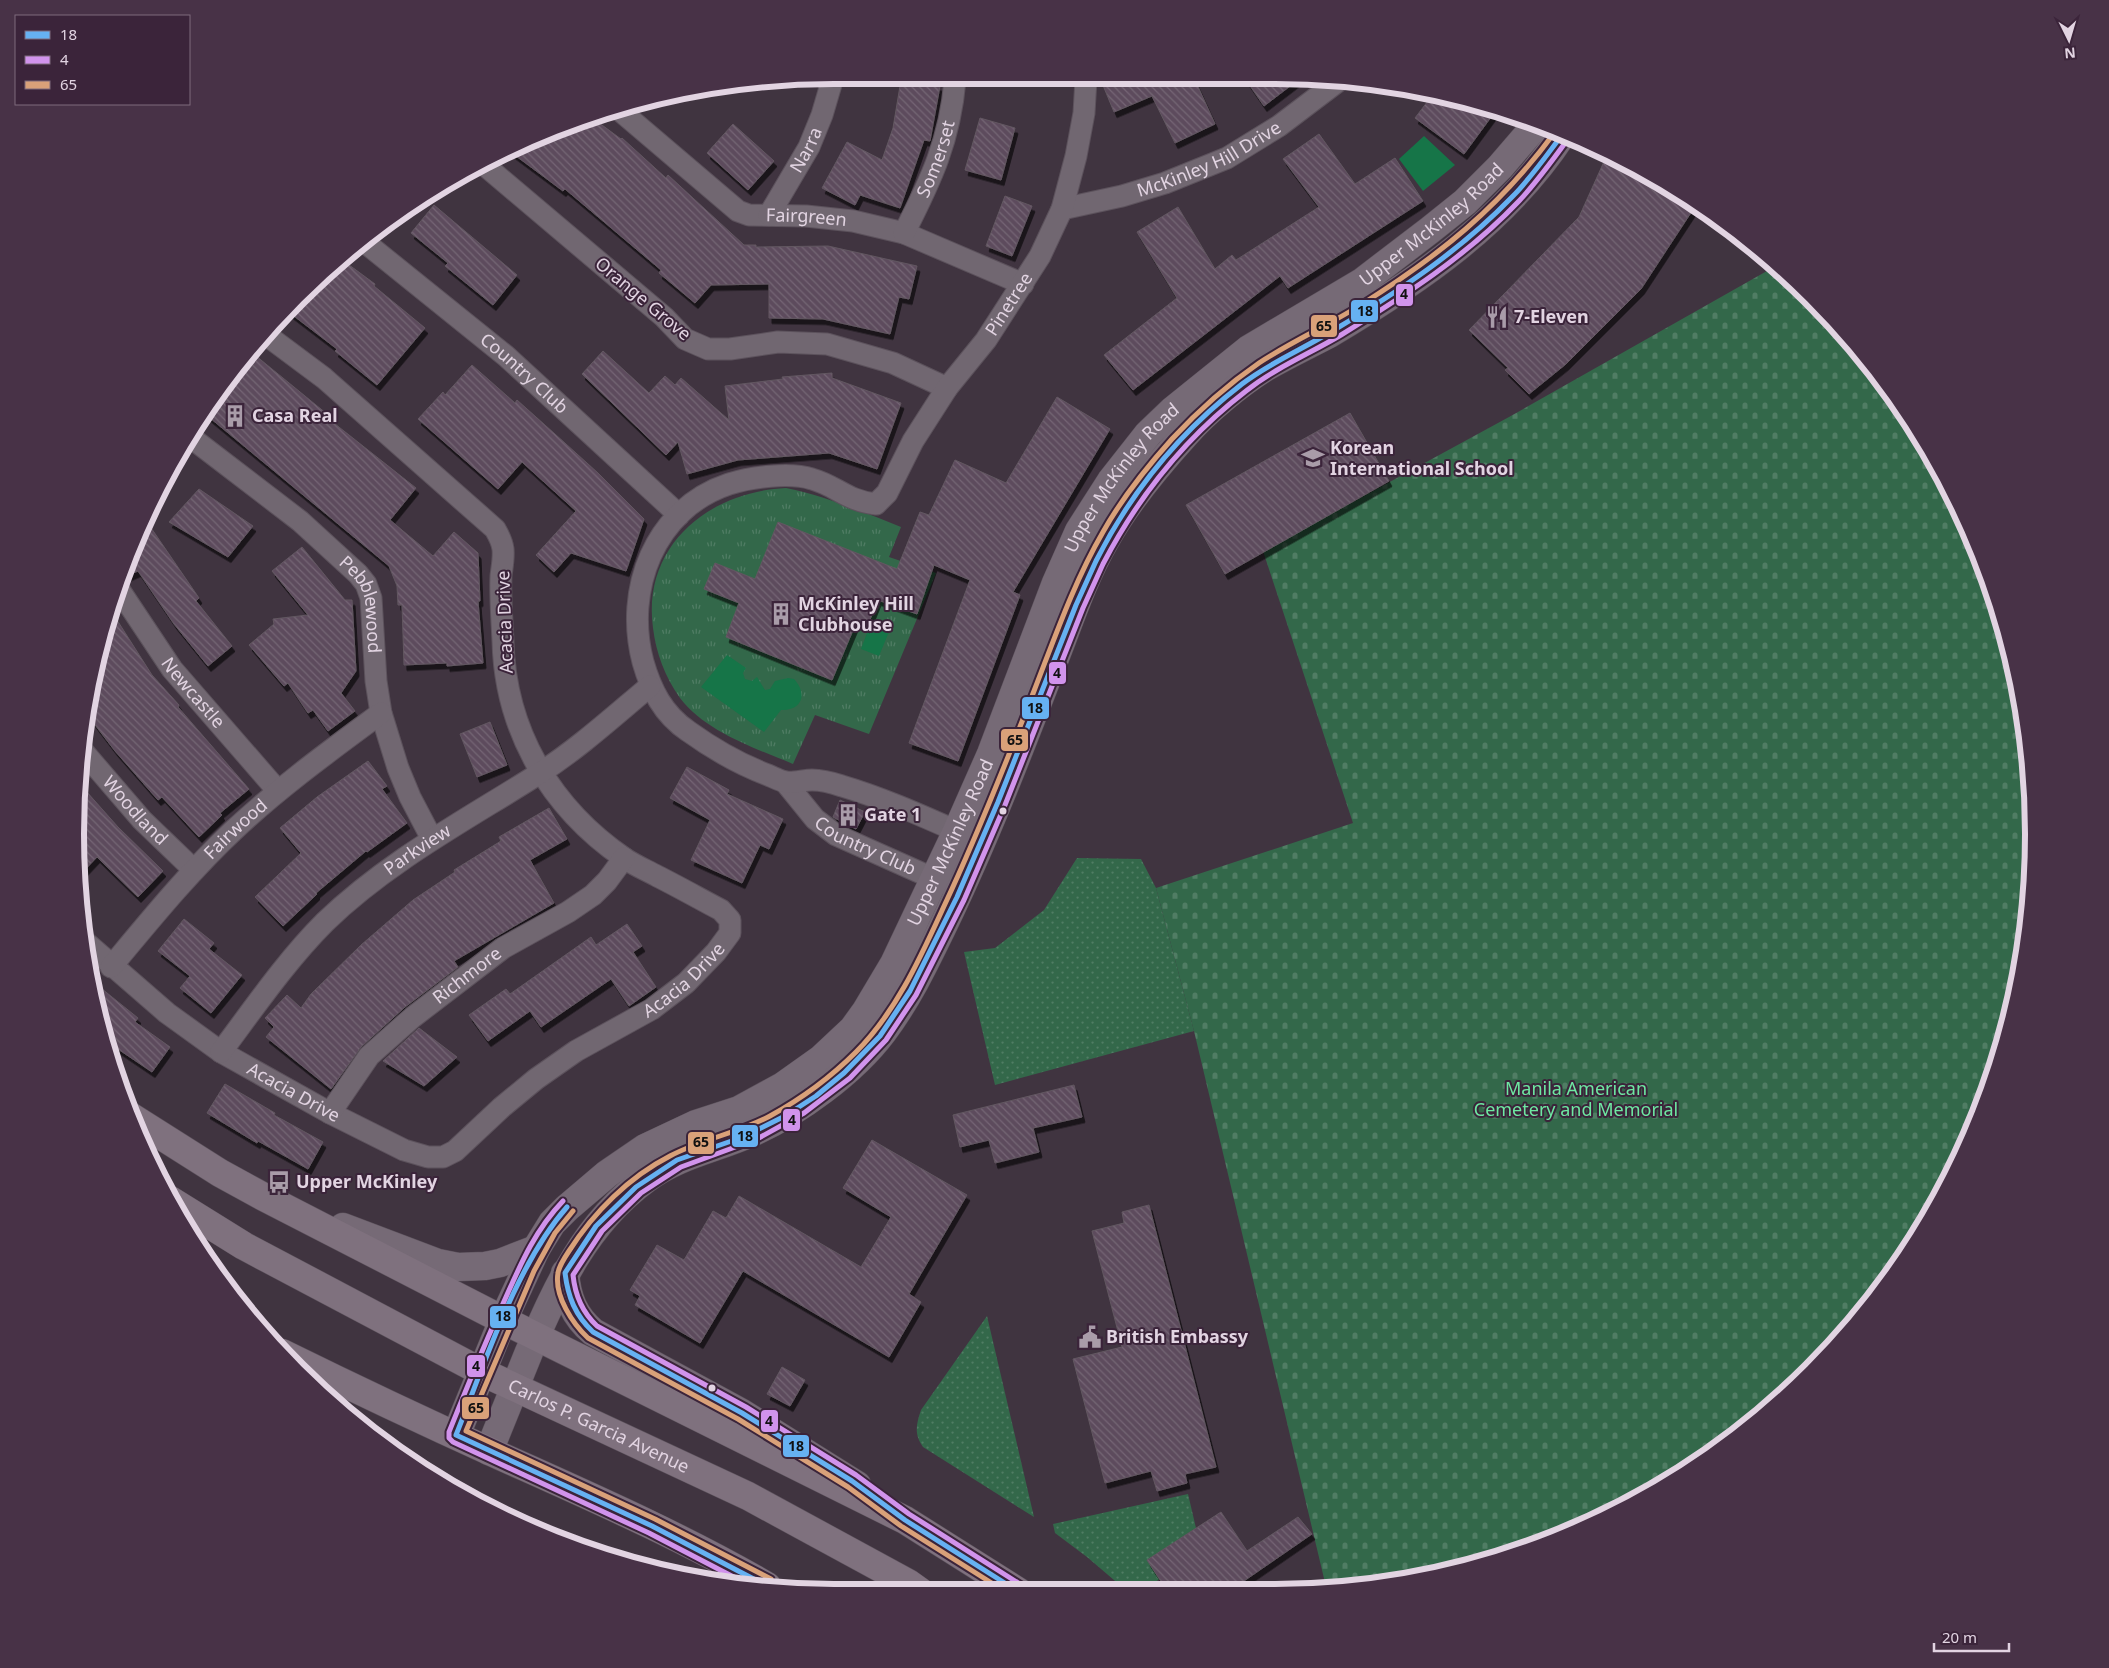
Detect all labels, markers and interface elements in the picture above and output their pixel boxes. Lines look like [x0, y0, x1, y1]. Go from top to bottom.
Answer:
legend [15, 15, 190, 105]
north arrow [2044, 15, 2094, 65]
text: 18 [60, 24, 77, 44]
text: N [2064, 43, 2077, 63]
text: 4 [60, 49, 69, 69]
text: 65 [60, 74, 77, 94]
street label: McKinley Hill Drive [1134, 115, 1285, 202]
street label: Somerset [910, 117, 960, 201]
street label: Narra [784, 123, 827, 177]
street label: Upper McKinley Road [1354, 157, 1508, 291]
street label: Fairgreen [766, 202, 848, 231]
street label: Orange Grove [591, 251, 697, 345]
street label: Pinetree [979, 267, 1037, 340]
line badge: 4 [1395, 283, 1414, 307]
text: 4 [1400, 284, 1408, 303]
line badge: 18 [1350, 299, 1379, 323]
text: 18 [1357, 301, 1373, 320]
restaurant icon: 7-Eleven [1484, 304, 1510, 330]
place label: 7-Eleven [1514, 304, 1589, 328]
line badge: 65 [1310, 314, 1338, 338]
text: 65 [1316, 316, 1332, 335]
street label: Country Club [476, 327, 574, 418]
street label: Upper McKinley Road [1058, 397, 1184, 556]
building icon: Casa Real [222, 403, 248, 429]
place label: Casa Real [252, 403, 338, 427]
place label: Korean International School [1330, 435, 1514, 480]
school or university icon: Korean International School [1300, 445, 1326, 471]
street label: Pebblewood [335, 550, 387, 654]
street label: Acacia Drive [490, 570, 518, 674]
place label: McKinley Hill Clubhouse [798, 591, 914, 636]
building icon: McKinley Hill Clubhouse [768, 601, 794, 627]
street label: Newcastle [156, 652, 231, 733]
line badge: 4 [1048, 661, 1067, 685]
text: 4 [1053, 663, 1061, 682]
line badge: 18 [1021, 696, 1050, 720]
text: 18 [1027, 698, 1043, 717]
line badge: 65 [1000, 728, 1029, 752]
text: 65 [1007, 730, 1023, 749]
street label: Upper McKinley Road [901, 755, 998, 929]
street label: Woodland [98, 770, 174, 850]
street label: Fairwood [198, 793, 272, 864]
building icon: Gate 1 [835, 802, 861, 828]
place label: Gate 1 [864, 802, 921, 826]
unlabelled marker [998, 806, 1008, 816]
street label: Country Club [810, 810, 920, 880]
street label: Parkview [378, 818, 455, 880]
street label: Acacia Drive [638, 937, 730, 1023]
street label: Richmore [427, 941, 506, 1009]
street label: Acacia Drive [243, 1056, 344, 1127]
park label: Manila American Cemetery and Memorial [1474, 1076, 1678, 1121]
line badge: 4 [782, 1108, 801, 1132]
text: 4 [788, 1110, 796, 1129]
line badge: 18 [731, 1124, 759, 1148]
text: 18 [737, 1126, 753, 1145]
line badge: 65 [687, 1131, 715, 1155]
text: 65 [693, 1132, 709, 1151]
bus stop icon: Upper McKinley [266, 1169, 292, 1195]
place label: Upper McKinley [296, 1169, 438, 1193]
line badge: 18 [489, 1305, 517, 1329]
text: 18 [495, 1306, 511, 1325]
public building icon: British Embassy [1077, 1324, 1103, 1350]
place label: British Embassy [1106, 1324, 1249, 1348]
line badge: 4 [466, 1354, 486, 1378]
text: 4 [472, 1356, 480, 1375]
street label: Carlos P. Garcia Avenue [504, 1373, 694, 1478]
unlabelled marker [707, 1383, 717, 1393]
line badge: 65 [461, 1396, 490, 1420]
text: 65 [468, 1398, 484, 1417]
line badge: 4 [760, 1409, 779, 1433]
text: 4 [765, 1411, 773, 1430]
line badge: 18 [782, 1434, 810, 1458]
text: 18 [788, 1436, 804, 1455]
scale bar [1934, 1620, 2009, 1652]
text: 20 m [1942, 1627, 1977, 1647]

